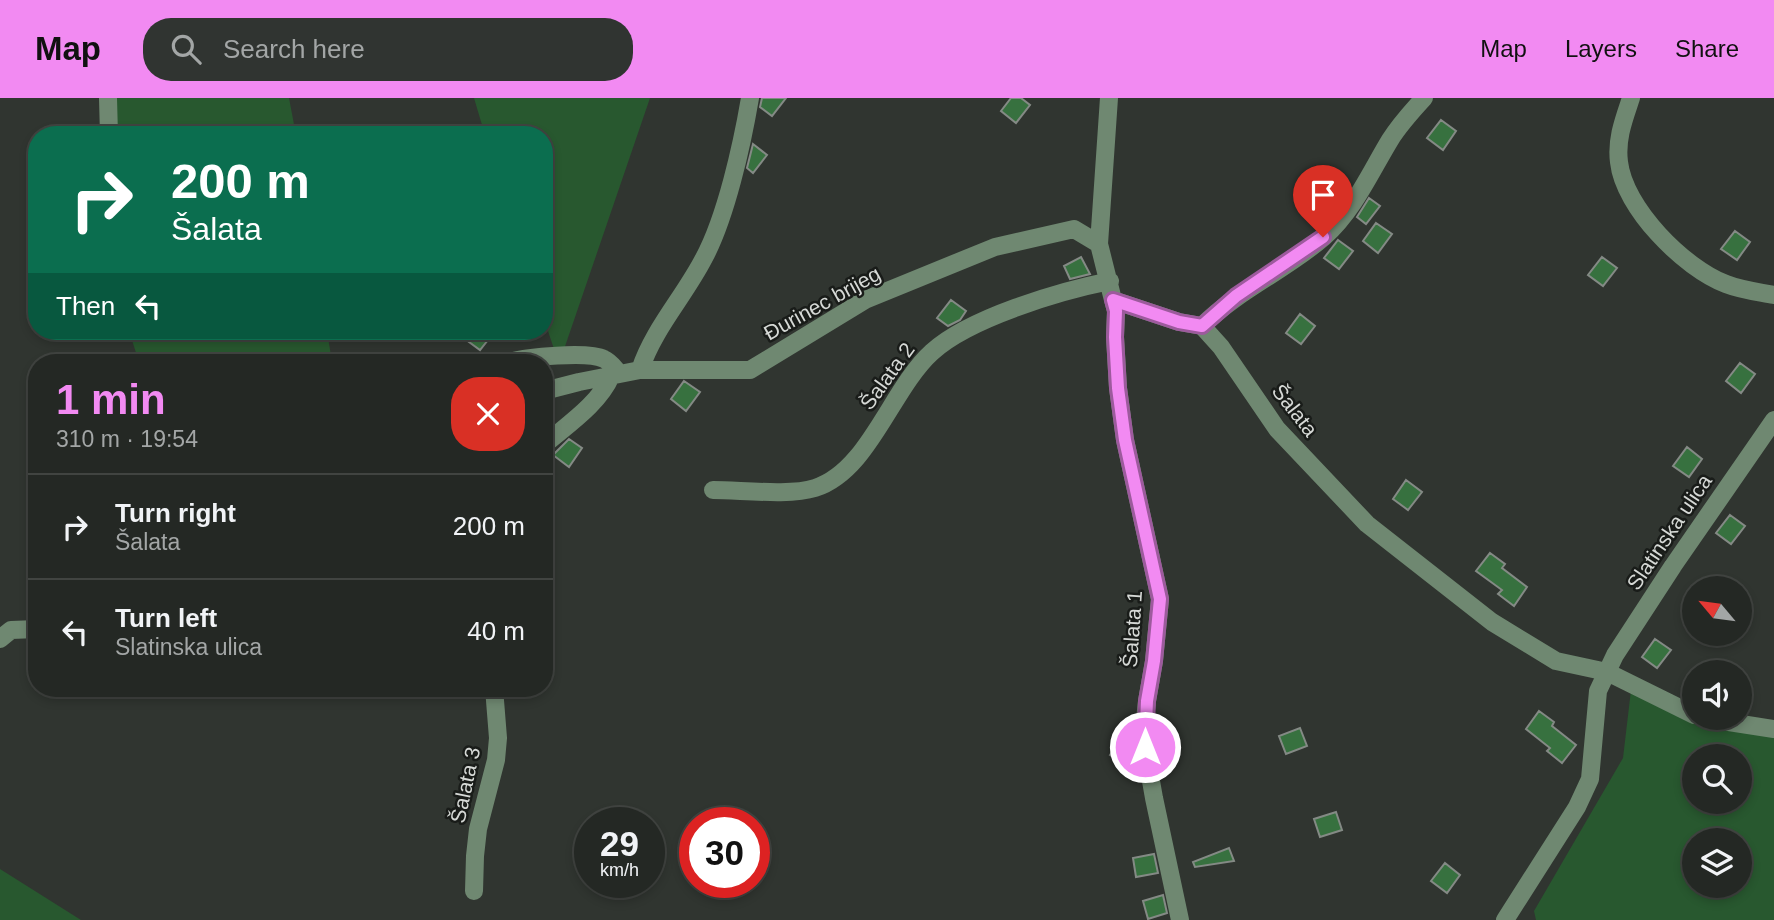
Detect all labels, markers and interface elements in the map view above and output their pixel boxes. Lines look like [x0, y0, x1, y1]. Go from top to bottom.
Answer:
search box [143, 18, 633, 81]
text: Map [35, 30, 101, 67]
icon: search [167, 30, 205, 68]
text: Search here [223, 34, 365, 64]
text: Map [1480, 35, 1527, 62]
text: Layers [1565, 35, 1637, 62]
text: Share [1675, 35, 1739, 62]
icon: right [56, 154, 147, 245]
text: 200 m [171, 154, 310, 208]
pin [1293, 165, 1353, 237]
icon: arrive [1304, 176, 1342, 214]
text: Šalata [171, 211, 262, 247]
street label: Đurinec brijeg [760, 262, 884, 344]
icon: left [129, 287, 167, 325]
text: Then [56, 291, 115, 321]
street label: Šalata 2 [855, 338, 919, 414]
text: 1 min [56, 376, 166, 423]
button: close [451, 377, 525, 451]
street label: Šalata [1268, 379, 1323, 441]
text: 310 m · 19:54 [56, 426, 198, 452]
street label: Slatinska ulica [1622, 470, 1716, 594]
text: Turn right [115, 498, 236, 528]
icon: right [56, 508, 94, 546]
text: 200 m [453, 511, 525, 541]
text: Šalata [115, 529, 180, 555]
north arrow [1682, 576, 1752, 646]
map controls [1682, 576, 1752, 898]
street label: Šalata 1 [1118, 590, 1146, 668]
text: Turn left [115, 603, 217, 633]
icon: left [56, 613, 94, 651]
text: 40 m [467, 616, 525, 646]
text: Slatinska ulica [115, 634, 262, 660]
button: sound [1682, 660, 1752, 730]
position arrow [1108, 710, 1182, 784]
button: search [1682, 744, 1752, 814]
street label: Šalata 3 [446, 745, 484, 825]
speed limit sign: 30 [679, 807, 770, 898]
text: 29 [600, 824, 639, 863]
button: layers [1682, 828, 1752, 898]
text: km/h [600, 860, 639, 880]

